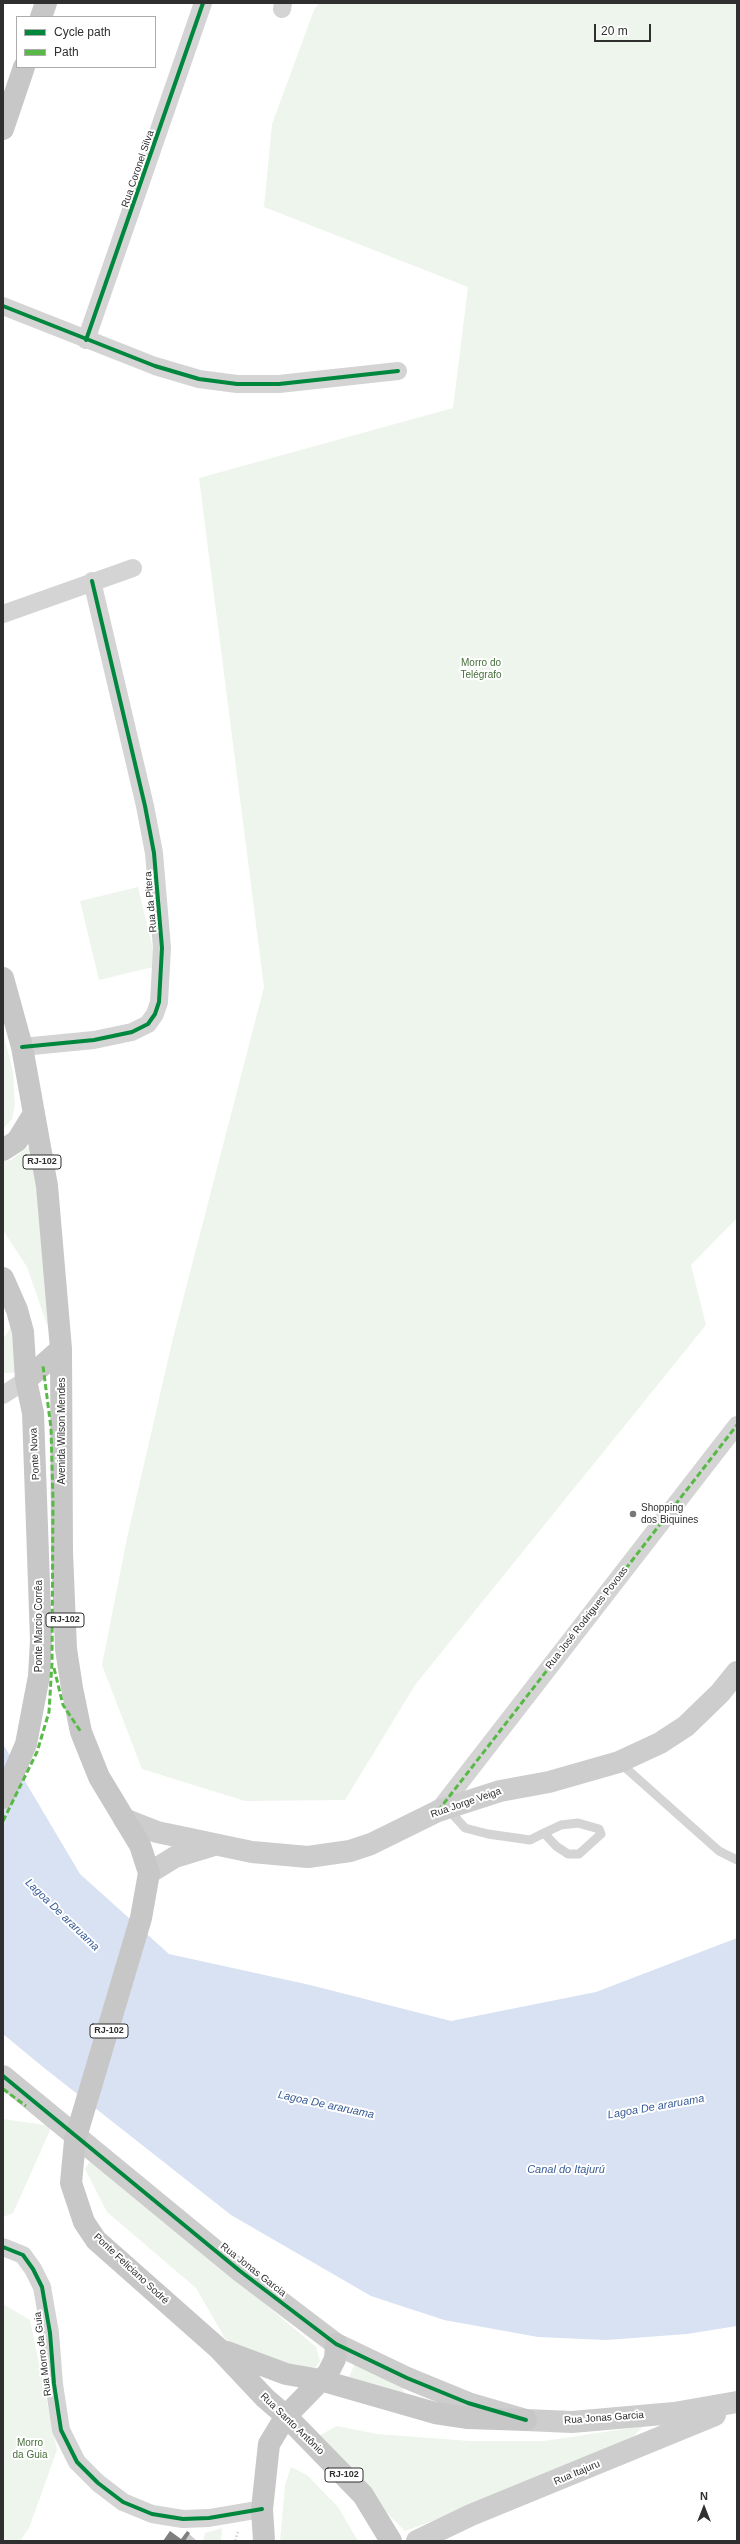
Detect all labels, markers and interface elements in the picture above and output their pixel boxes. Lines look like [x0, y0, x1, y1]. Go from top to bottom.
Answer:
legend [16, 16, 156, 68]
scale bar [596, 16, 653, 42]
text: 20 m [601, 24, 628, 38]
text: Cycle path [54, 25, 111, 39]
text: Path [54, 45, 79, 59]
street label: Rua Coronel Silva [119, 129, 157, 209]
park label: Morro do Telégrafo [460, 657, 502, 680]
street label: Rua da Pitera [142, 871, 160, 933]
road number: RJ-102 [23, 1155, 61, 1169]
street label: Avenida Wilson Mendes [56, 1377, 68, 1485]
street label: Ponte Nova [28, 1428, 42, 1480]
place label: Shopping dos Biquines [641, 1502, 698, 1526]
marker: Shopping dos Biquines [628, 1509, 638, 1519]
street label: Rua José Rodrigues Povoas [543, 1564, 631, 1672]
street label: Ponte Marcio Corrêa [33, 1580, 45, 1672]
road number: RJ-102 [46, 1613, 84, 1627]
street label: Rua Jorge Veiga [429, 1785, 503, 1821]
water label: Lagoa De araruama [22, 1876, 102, 1954]
road number: RJ-102 [90, 2024, 128, 2038]
water label: Lagoa De araruama [277, 2088, 375, 2122]
water label: Lagoa De araruama [607, 2092, 705, 2122]
water label: Canal do Itajurú [527, 2163, 605, 2177]
street label: Ponte Feliciano Sodré [91, 2231, 171, 2307]
street label: Rua Jonas Garcia [218, 2241, 288, 2299]
street label: Rua Morro da Guia [32, 2311, 54, 2397]
street label: Rua Santo Antônio [258, 2391, 326, 2457]
street label: Rua Jonas Garcia [564, 2409, 644, 2427]
park label: Morro da Guia [12, 2437, 48, 2460]
street label: Rua Itajuru [552, 2458, 602, 2488]
road number: RJ-102 [325, 2468, 363, 2482]
north arrow [684, 2488, 724, 2528]
text: N [700, 2490, 708, 2502]

